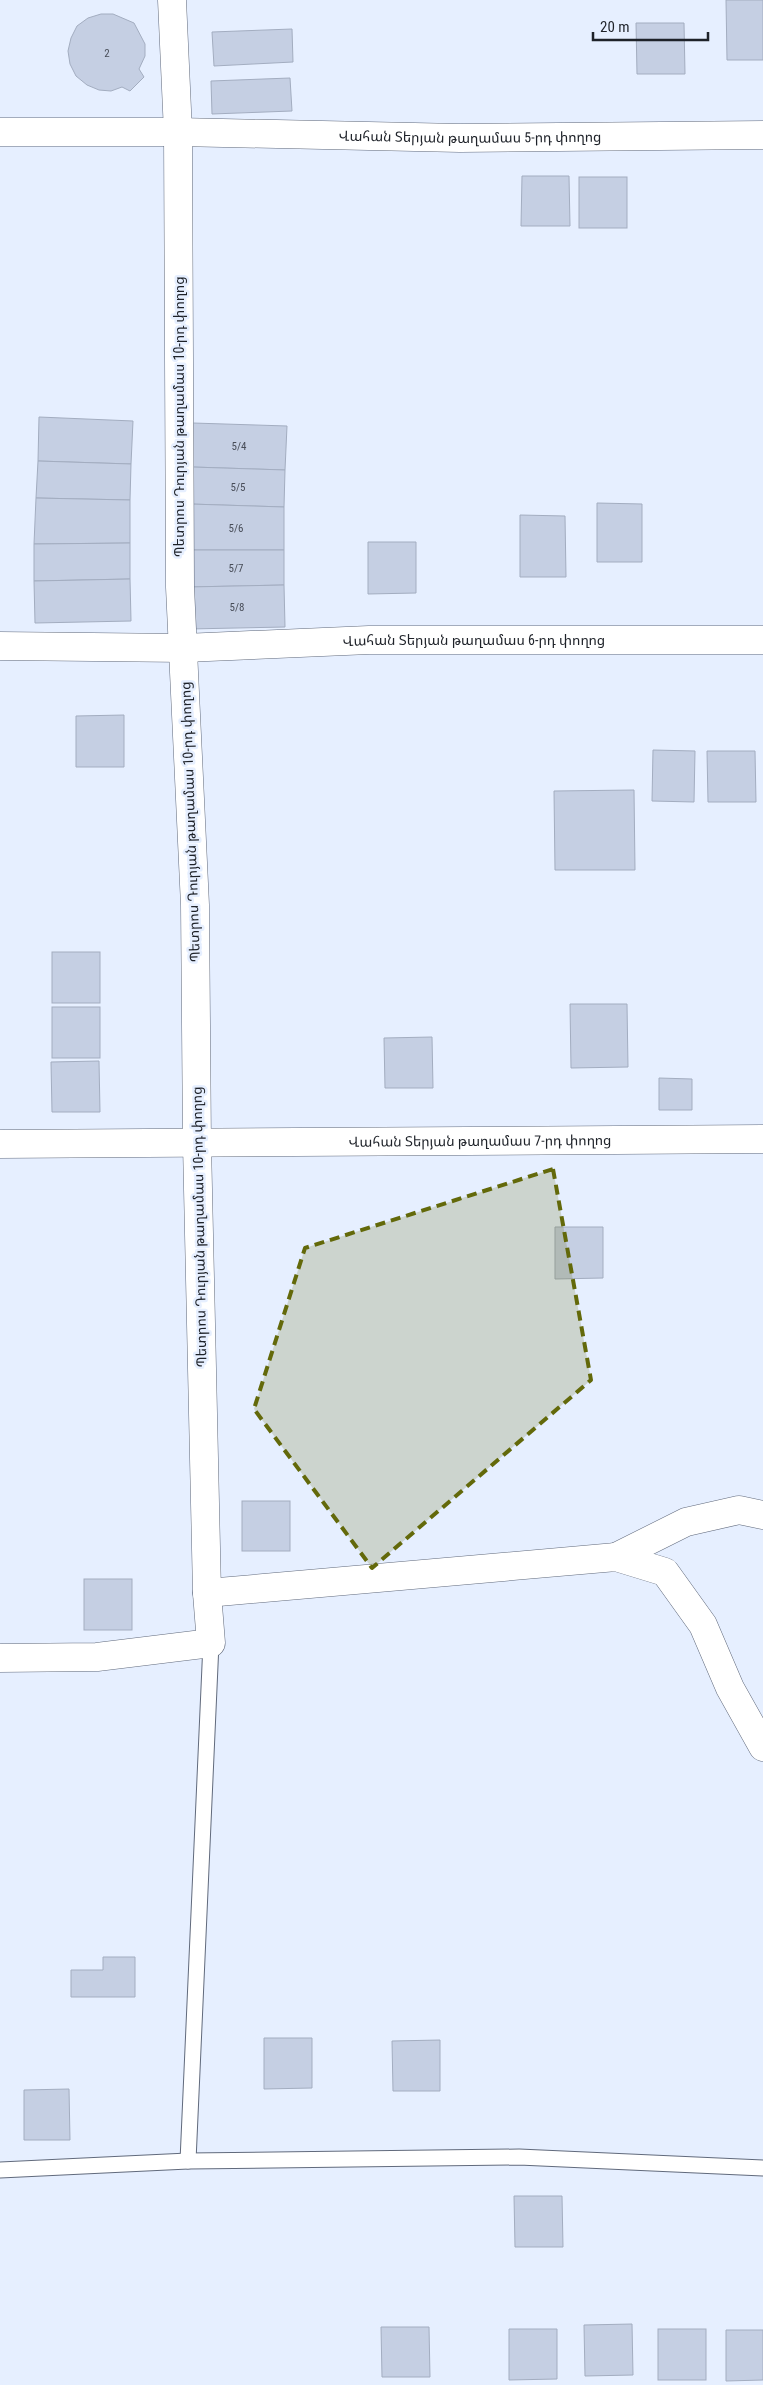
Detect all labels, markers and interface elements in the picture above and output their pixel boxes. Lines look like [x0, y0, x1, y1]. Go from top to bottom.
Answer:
scale bar [593, 10, 708, 42]
text: 20 m [600, 18, 630, 36]
house number: 2 [104, 47, 110, 60]
street label: Վահան Տերյան թաղամաս 5-րդ փողոց [338, 127, 601, 146]
street label: Պետրոս Դուրյան թաղամաս 10-րդ փողոց [171, 276, 187, 558]
house number: 5/4 [232, 440, 247, 453]
house number: 5/5 [231, 481, 245, 494]
house number: 5/6 [229, 522, 243, 535]
house number: 5/7 [229, 562, 243, 575]
house number: 5/8 [230, 601, 244, 614]
street label: Վահան Տերյան թաղամաս 6-րդ փողոց [342, 632, 605, 649]
street label: Պետրոս Դուրյան թաղամաս 10-րդ փողոց [177, 681, 203, 963]
street label: Պետրոս Դուրյան թաղամաս 10-րդ փողոց [189, 1086, 209, 1368]
street label: Վահան Տերյան թաղամաս 7-րդ փողոց [349, 1132, 611, 1150]

